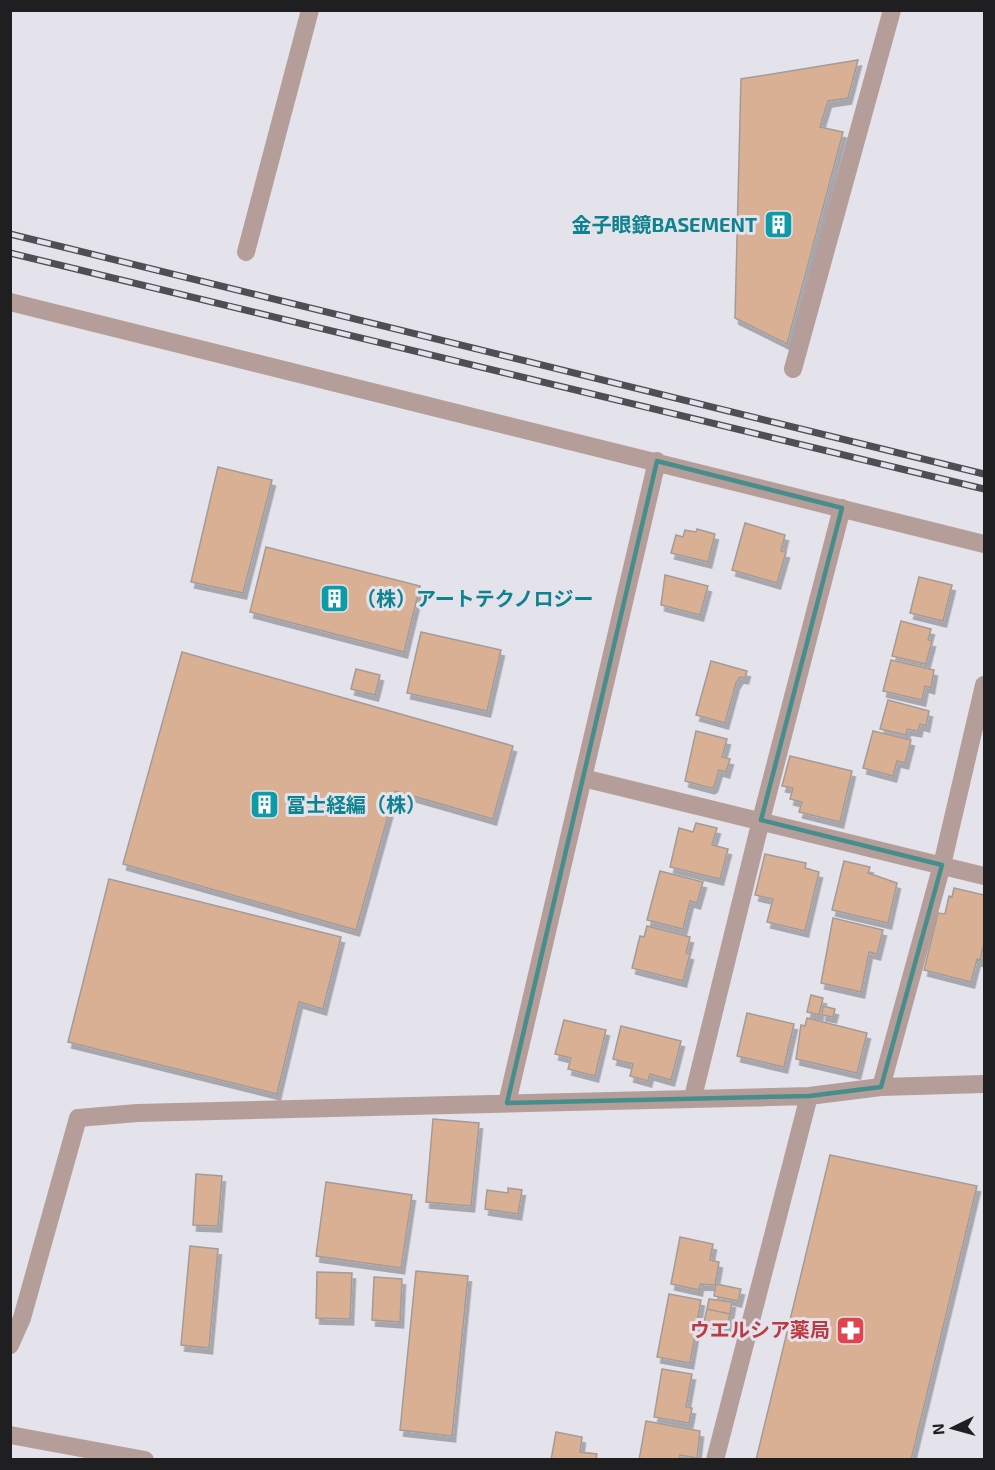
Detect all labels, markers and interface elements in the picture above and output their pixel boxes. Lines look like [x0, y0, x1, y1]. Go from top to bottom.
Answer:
building icon: 金子眼鏡BASEMENT [762, 209, 794, 241]
place label: 金子眼鏡BASEMENT [572, 212, 757, 236]
building icon: （株）アートテクノロジー [319, 583, 351, 615]
place label: （株）アートテクノロジー [356, 586, 594, 610]
building icon: 冨士経編（株） [249, 789, 281, 821]
place label: 冨士経編（株） [286, 792, 426, 816]
pharmacy icon: ウエルシア薬局 [835, 1314, 867, 1346]
place label: ウエルシア薬局 [690, 1317, 830, 1341]
north arrow [923, 1398, 983, 1458]
text: N [928, 1423, 948, 1436]

